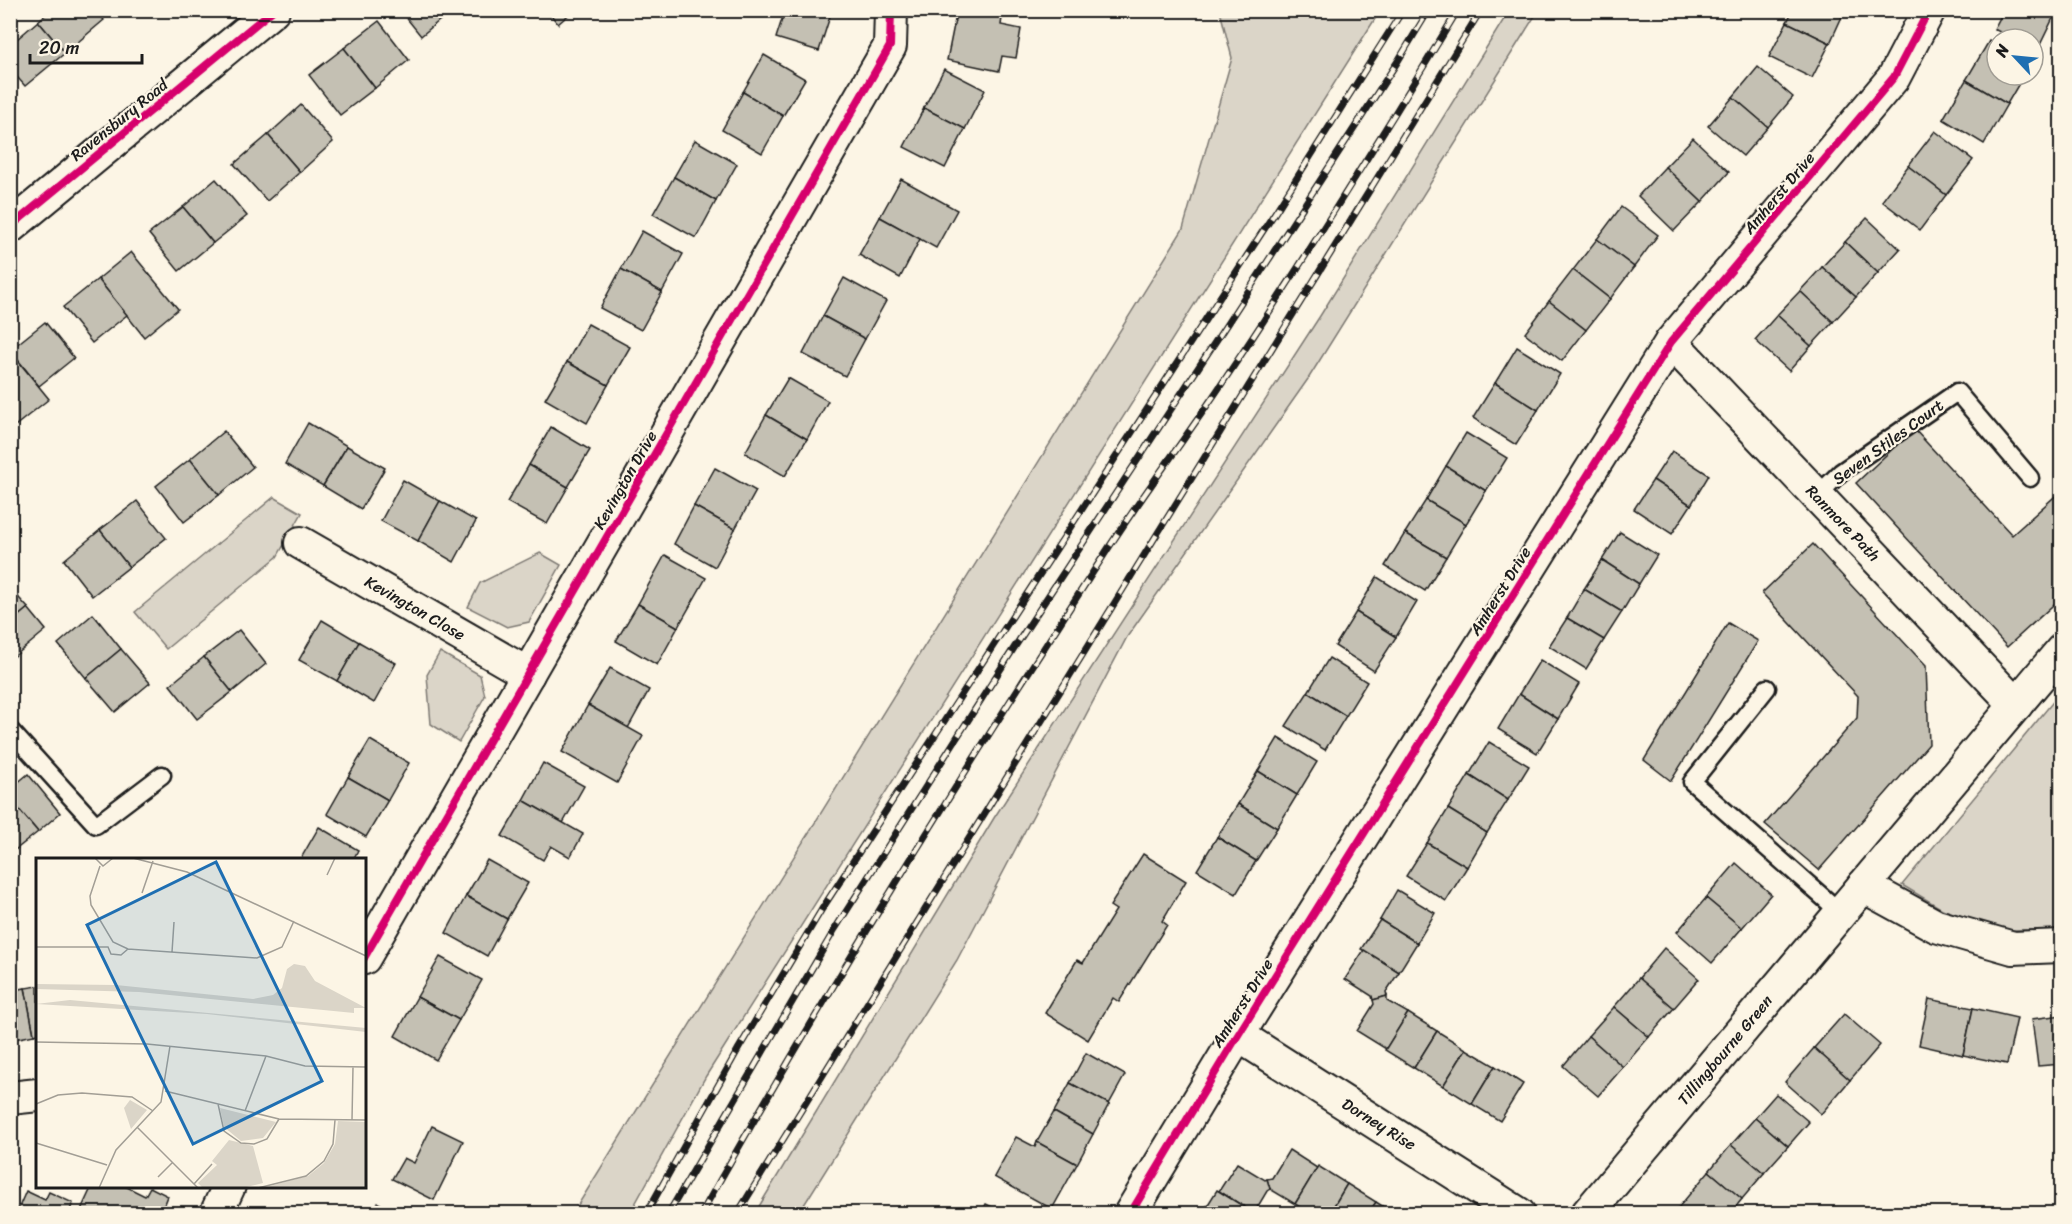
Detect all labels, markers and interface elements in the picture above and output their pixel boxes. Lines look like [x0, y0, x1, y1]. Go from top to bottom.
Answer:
scale bar [30, 27, 142, 65]
north arrow [1985, 27, 2045, 87]
text: 20 m [39, 32, 79, 64]
text: N [1986, 38, 2018, 63]
street label: Ravensbury Road [64, 70, 176, 169]
street label: Amherst Drive [1735, 145, 1822, 242]
street label: Seven Stiles Court [1826, 391, 1950, 493]
street label: Kevington Drive [585, 425, 665, 535]
street label: Ranmore Path [1798, 478, 1888, 568]
street label: Amherst Drive [1460, 541, 1539, 642]
street label: Kevington Close [359, 567, 471, 649]
inset map [36, 858, 366, 1188]
street label: Amherst Drive [1202, 953, 1281, 1054]
street label: Tillingbourne Green [1670, 988, 1780, 1112]
street label: Dorney Rise [1336, 1090, 1422, 1158]

